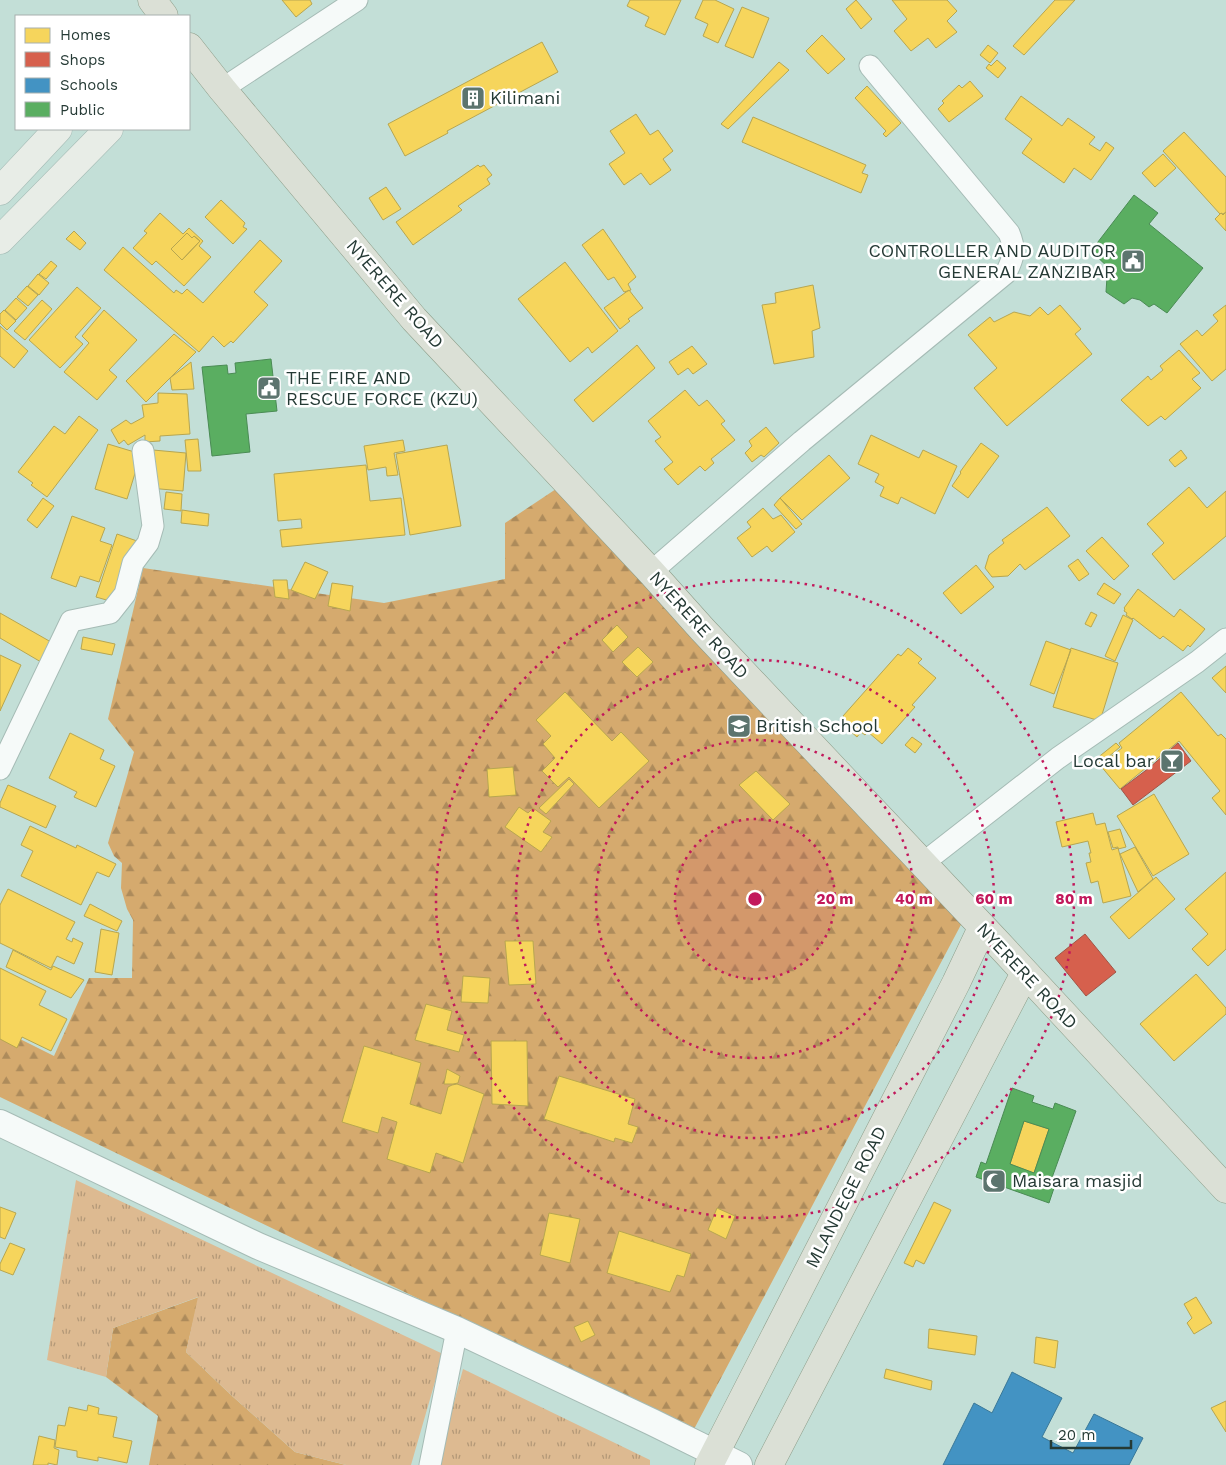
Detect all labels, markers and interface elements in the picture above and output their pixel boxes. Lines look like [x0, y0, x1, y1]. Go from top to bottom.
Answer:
legend [15, 15, 190, 130]
text: Homes [60, 26, 111, 44]
text: Shops [60, 51, 105, 69]
text: Schools [60, 76, 118, 94]
building icon: Kilimani [460, 85, 486, 111]
place label: Kilimani [490, 87, 560, 108]
text: Public [60, 101, 105, 119]
street label: NYERERE ROAD [342, 235, 448, 352]
place label: CONTROLLER AND AUDITOR GENERAL ZANZIBAR [868, 240, 1116, 282]
public building icon: CONTROLLER AND AUDITOR GENERAL ZANZIBAR [1120, 248, 1146, 274]
place label: THE FIRE AND RESCUE FORCE (KZU) [286, 367, 478, 409]
public building icon: THE FIRE AND RESCUE FORCE (KZU) [256, 375, 282, 401]
street label: NYERERE ROAD [646, 567, 753, 683]
school or university icon: British School [726, 713, 752, 739]
place label: British School [756, 715, 879, 736]
bar icon: Local bar [1159, 748, 1185, 774]
place label: Local bar [1073, 750, 1154, 771]
centre of rings [746, 890, 764, 908]
text: 20 m [816, 890, 854, 908]
text: 40 m [895, 890, 933, 908]
text: 60 m [975, 890, 1013, 908]
text: 80 m [1055, 890, 1093, 908]
street label: NYERERE ROAD [973, 918, 1082, 1033]
street label: MLANDEGE ROAD [801, 1123, 890, 1271]
mosque icon: Maisara masjid [981, 1168, 1007, 1194]
place label: Maisara masjid [1012, 1170, 1143, 1191]
scale bar [1051, 1418, 1131, 1450]
text: 20 m [1058, 1426, 1096, 1444]

